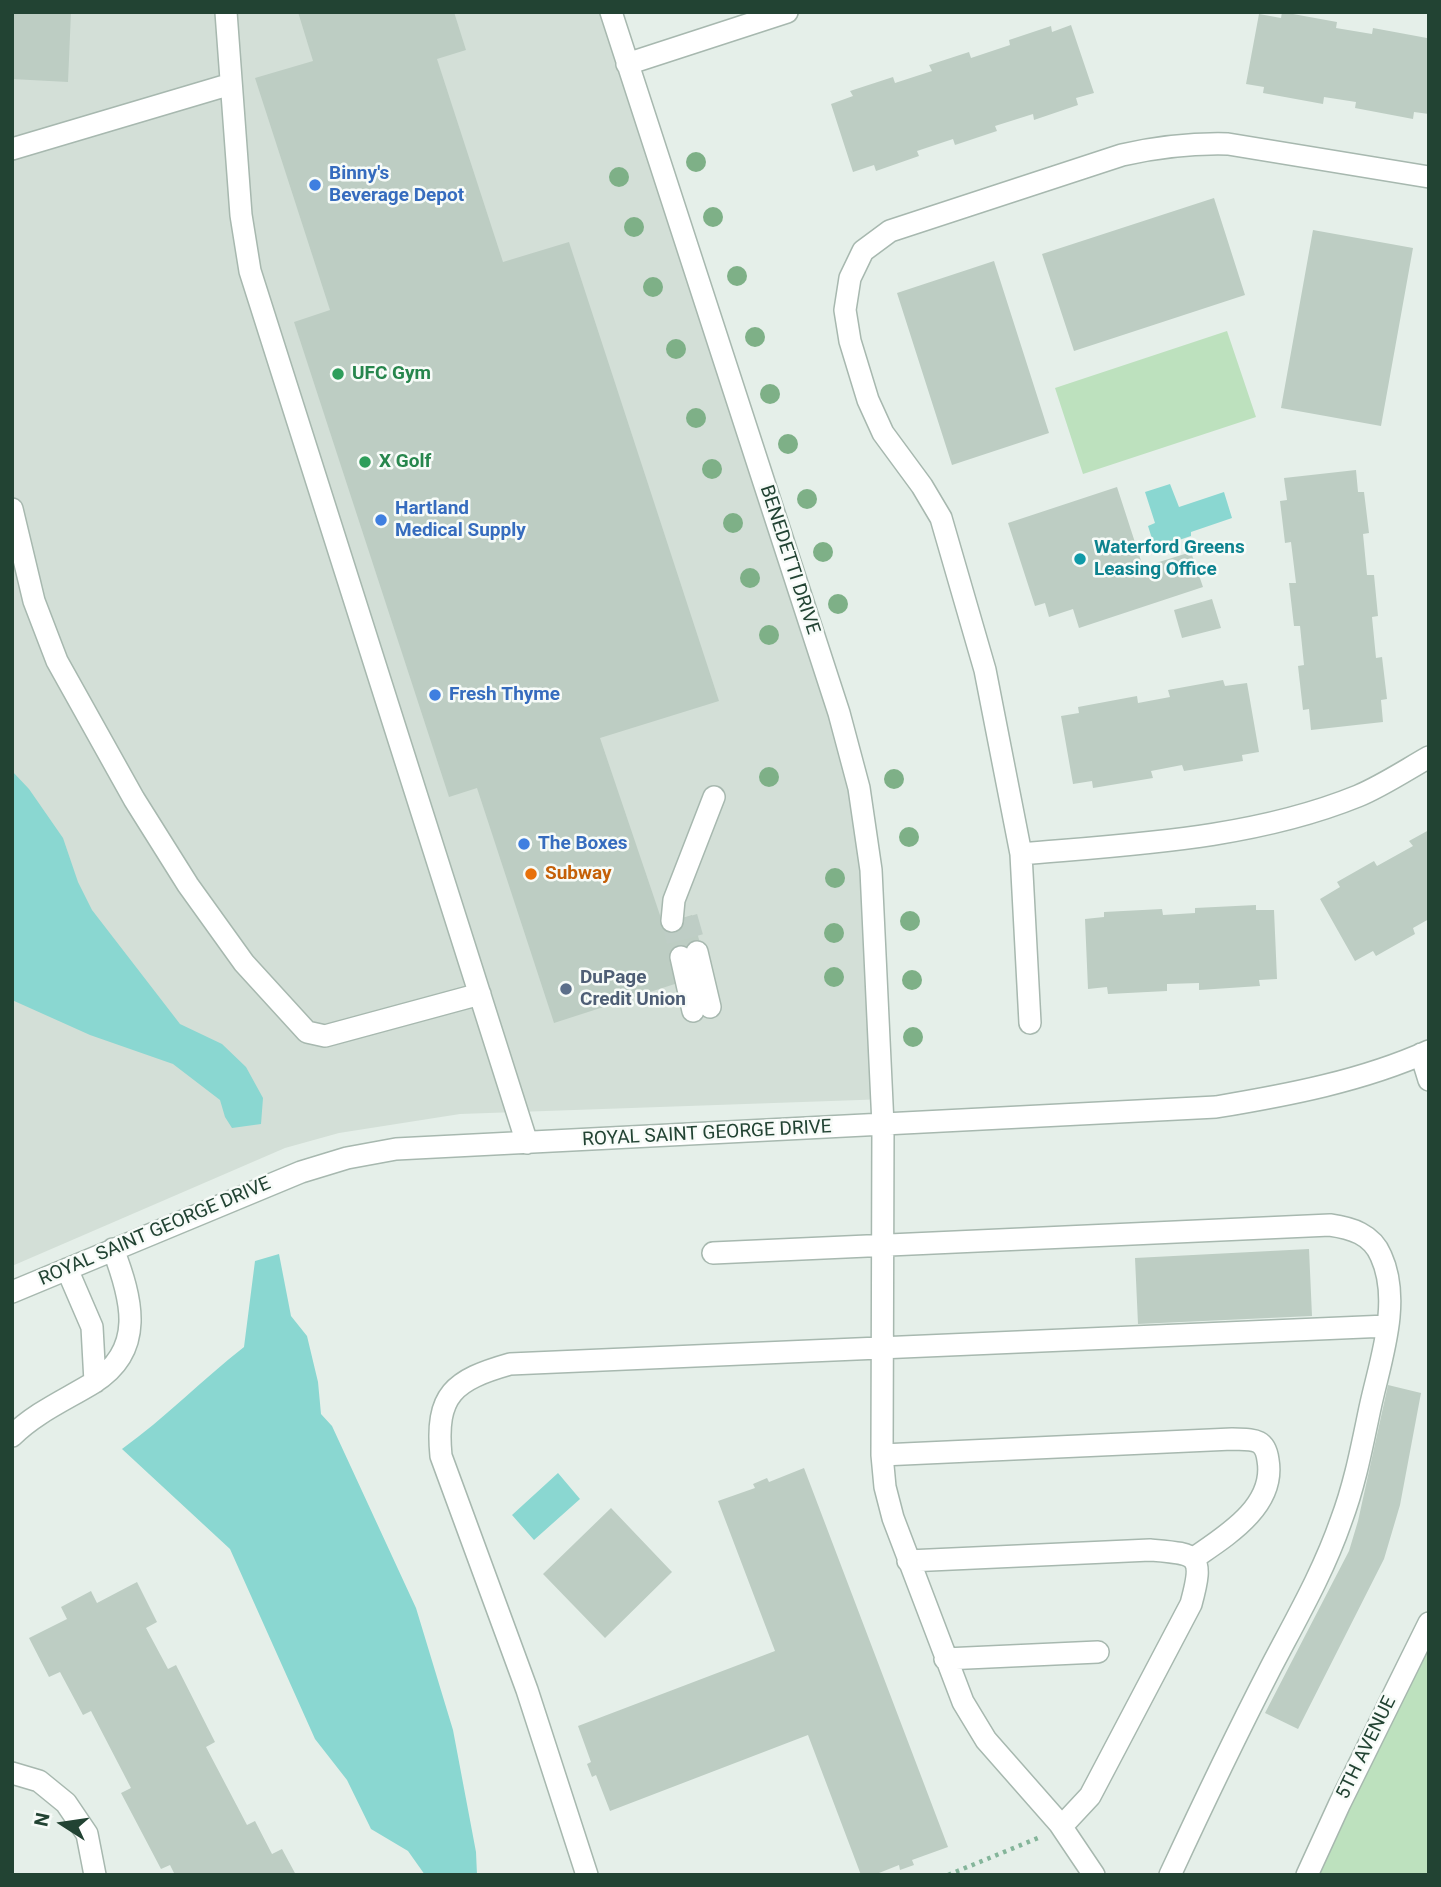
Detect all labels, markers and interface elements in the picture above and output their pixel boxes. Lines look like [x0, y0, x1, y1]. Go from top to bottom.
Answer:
place label: Binny's Beverage Depot [329, 163, 464, 207]
marker: Binny's Beverage Depot [307, 177, 323, 193]
place label: UFC Gym [352, 363, 431, 385]
marker: UFC Gym [330, 366, 346, 382]
place label: X Golf [379, 451, 431, 473]
marker: X Golf [357, 454, 373, 470]
street label: BENEDETTI DRIVE [754, 483, 824, 637]
place label: Hartland Medical Supply [395, 498, 526, 542]
marker: Hartland Medical Supply [373, 512, 389, 528]
place label: Waterford Greens Leasing Office [1094, 537, 1245, 581]
marker: Waterford Greens Leasing Office [1072, 551, 1088, 567]
place label: Fresh Thyme [449, 684, 560, 706]
marker: Fresh Thyme [427, 687, 443, 703]
place label: The Boxes [538, 833, 628, 855]
marker: The Boxes [516, 836, 532, 852]
place label: Subway [545, 863, 612, 885]
marker: Subway [523, 866, 539, 882]
place label: DuPage Credit Union [580, 967, 686, 1011]
marker: DuPage Credit Union [558, 981, 574, 997]
street label: ROYAL SAINT GEORGE DRIVE [582, 1116, 832, 1152]
street label: ROYAL SAINT GEORGE DRIVE [36, 1173, 274, 1291]
street label: 5TH AVENUE [1332, 1693, 1402, 1803]
north arrow [28, 1789, 98, 1859]
text: N [29, 1811, 55, 1828]

